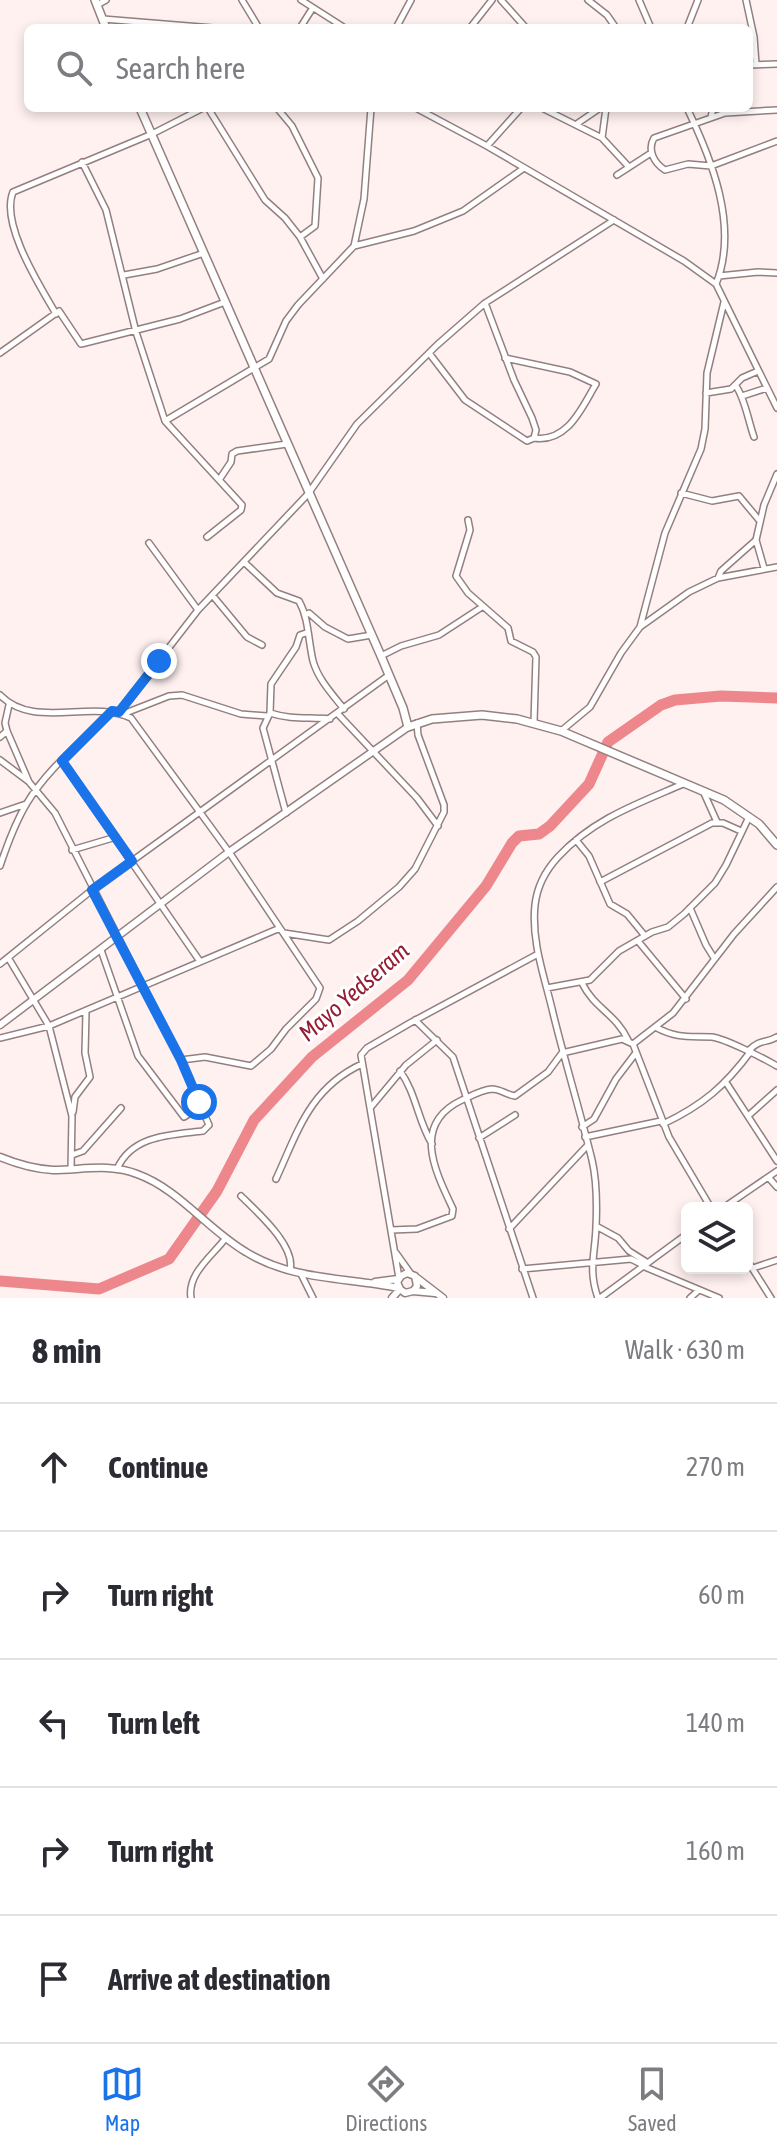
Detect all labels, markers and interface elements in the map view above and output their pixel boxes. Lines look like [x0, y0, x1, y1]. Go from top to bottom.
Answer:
search box [24, 24, 753, 112]
icon: search [52, 46, 96, 90]
text: Search here [116, 51, 245, 85]
route end [141, 643, 177, 679]
water label: Mayo Yedseram [293, 937, 414, 1047]
route start [181, 1084, 217, 1120]
map controls [681, 1202, 753, 1274]
button: layers [681, 1202, 753, 1274]
text: 8 min [32, 1331, 101, 1370]
text: Walk · 630 m [625, 1335, 745, 1365]
icon: ahead [32, 1445, 76, 1489]
text: Continue [108, 1450, 208, 1484]
text: 270 m [686, 1452, 745, 1482]
icon: right [32, 1573, 76, 1617]
text: Turn right [108, 1578, 214, 1612]
text: 60 m [698, 1580, 745, 1610]
icon: left [32, 1701, 76, 1745]
text: Turn left [108, 1706, 200, 1740]
text: 140 m [686, 1708, 745, 1738]
icon: right [32, 1829, 76, 1873]
text: Turn right [108, 1834, 214, 1868]
text: 160 m [686, 1836, 745, 1866]
icon: arrive [32, 1957, 76, 2001]
text: Arrive at destination [108, 1962, 330, 1996]
tab: Map [100, 2062, 144, 2136]
tab: Directions [345, 2062, 427, 2136]
tab: Saved [628, 2062, 677, 2136]

